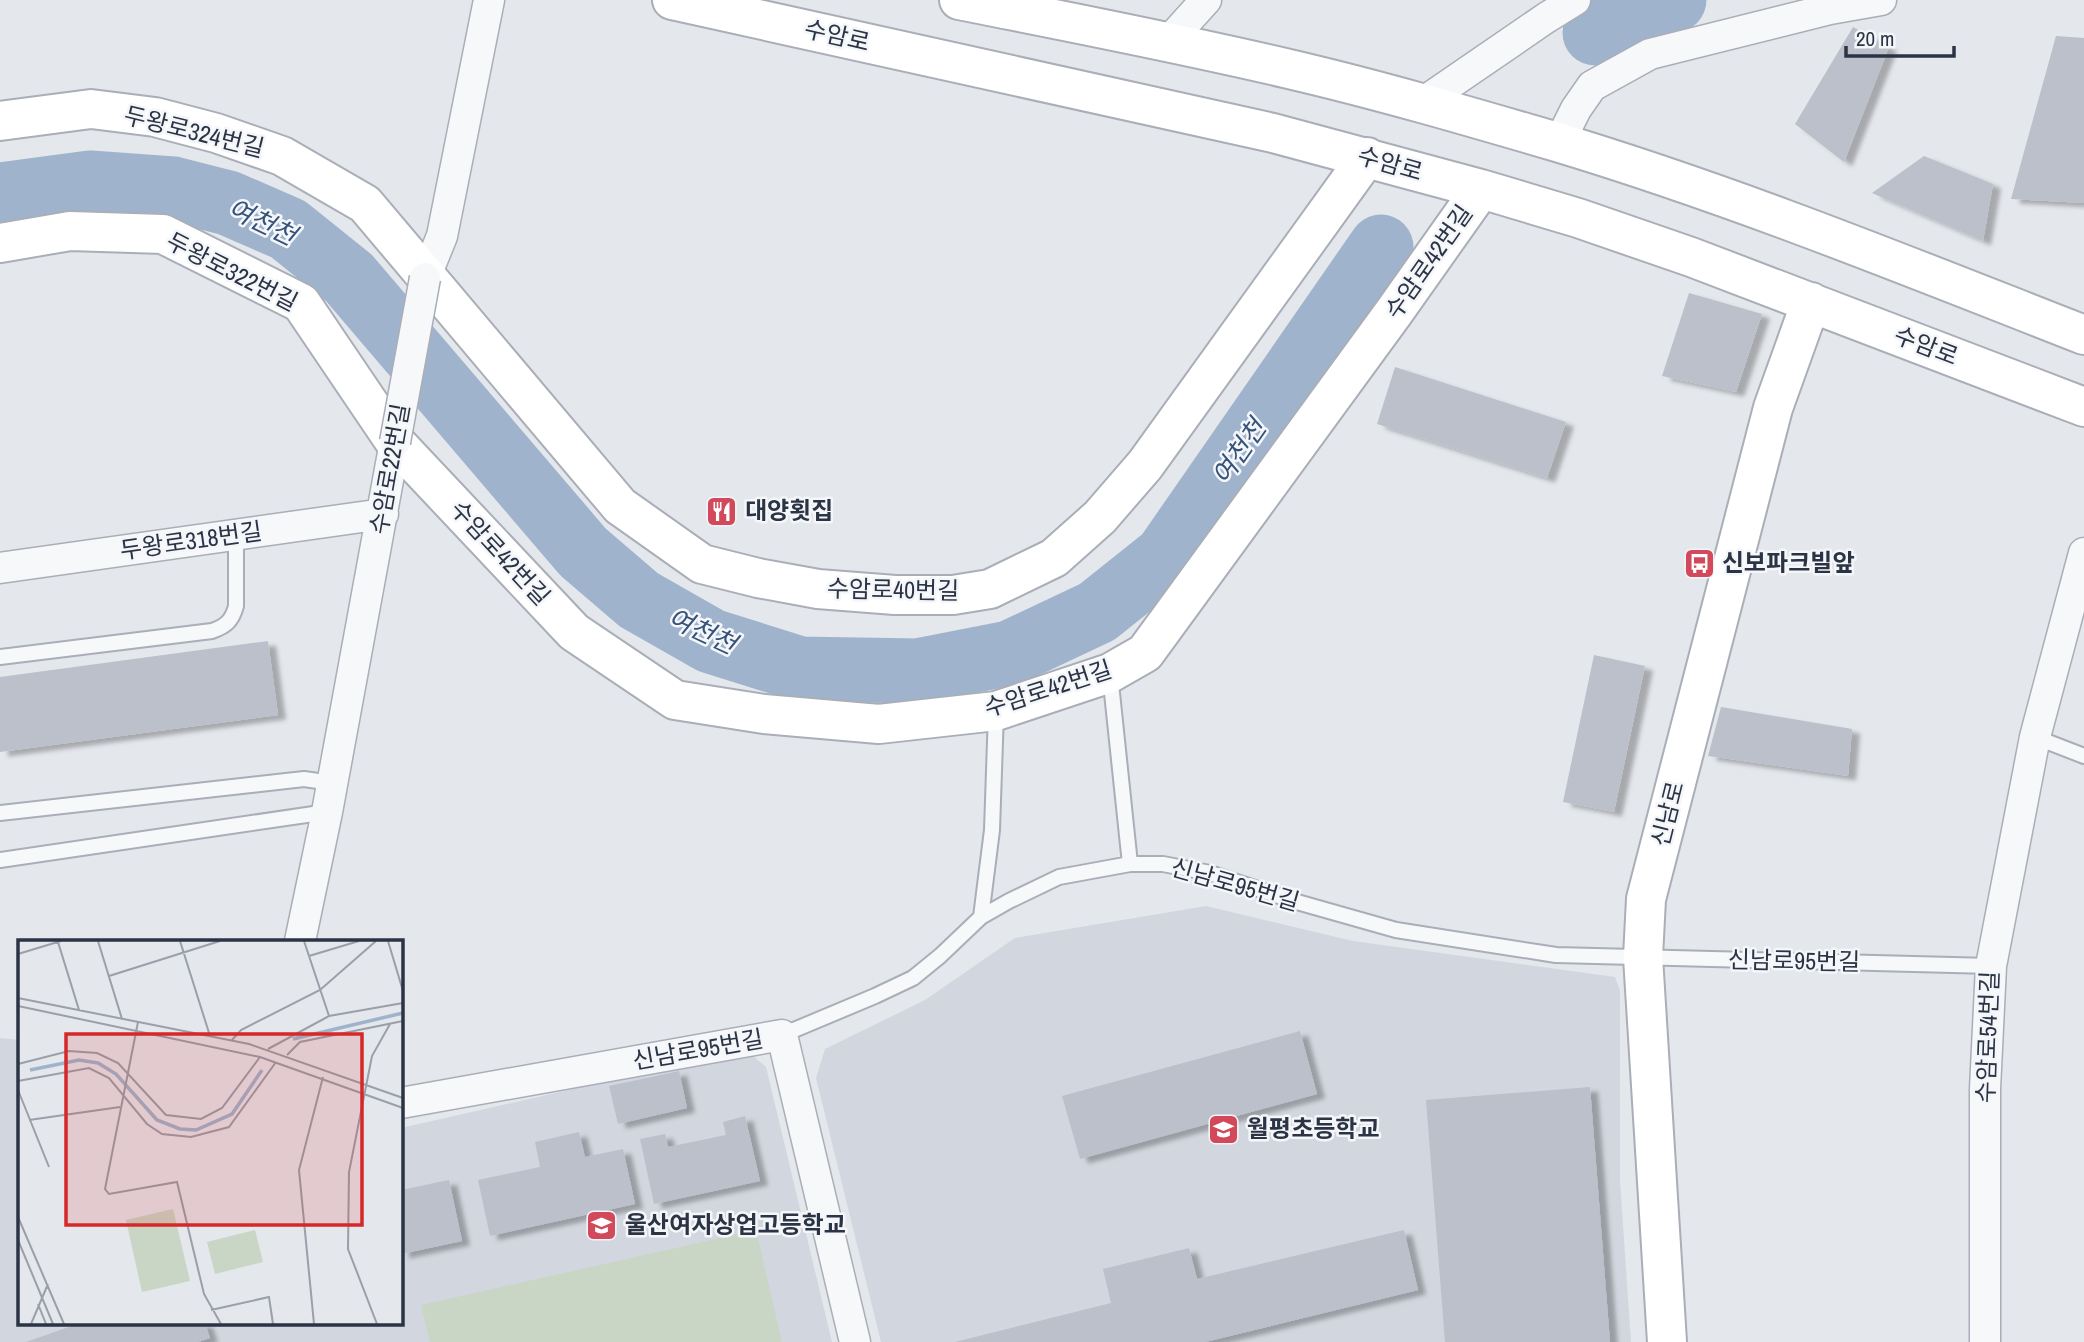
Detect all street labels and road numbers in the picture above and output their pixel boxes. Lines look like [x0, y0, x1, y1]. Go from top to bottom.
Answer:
street label: 수암로 [801, 12, 873, 58]
street label: 두왕로324번길 [121, 98, 268, 164]
street label: 수암로 [1354, 139, 1427, 188]
street label: 수암로42번길 [1377, 198, 1479, 325]
street label: 두왕로322번길 [161, 224, 304, 318]
street label: 수암로 [1890, 318, 1963, 372]
street label: 수암로22번길 [362, 401, 416, 537]
street label: 수암로42번길 [444, 493, 558, 612]
street label: 두왕로318번길 [118, 514, 264, 566]
street label: 수암로40번길 [827, 572, 959, 606]
street label: 수암로42번길 [980, 652, 1116, 724]
street label: 신남로 [1643, 778, 1691, 850]
street label: 신남로95번길 [1167, 850, 1303, 918]
street label: 신남로95번길 [1728, 943, 1860, 977]
street label: 수암로54번길 [1969, 970, 2005, 1104]
street label: 신남로95번길 [630, 1022, 766, 1076]

